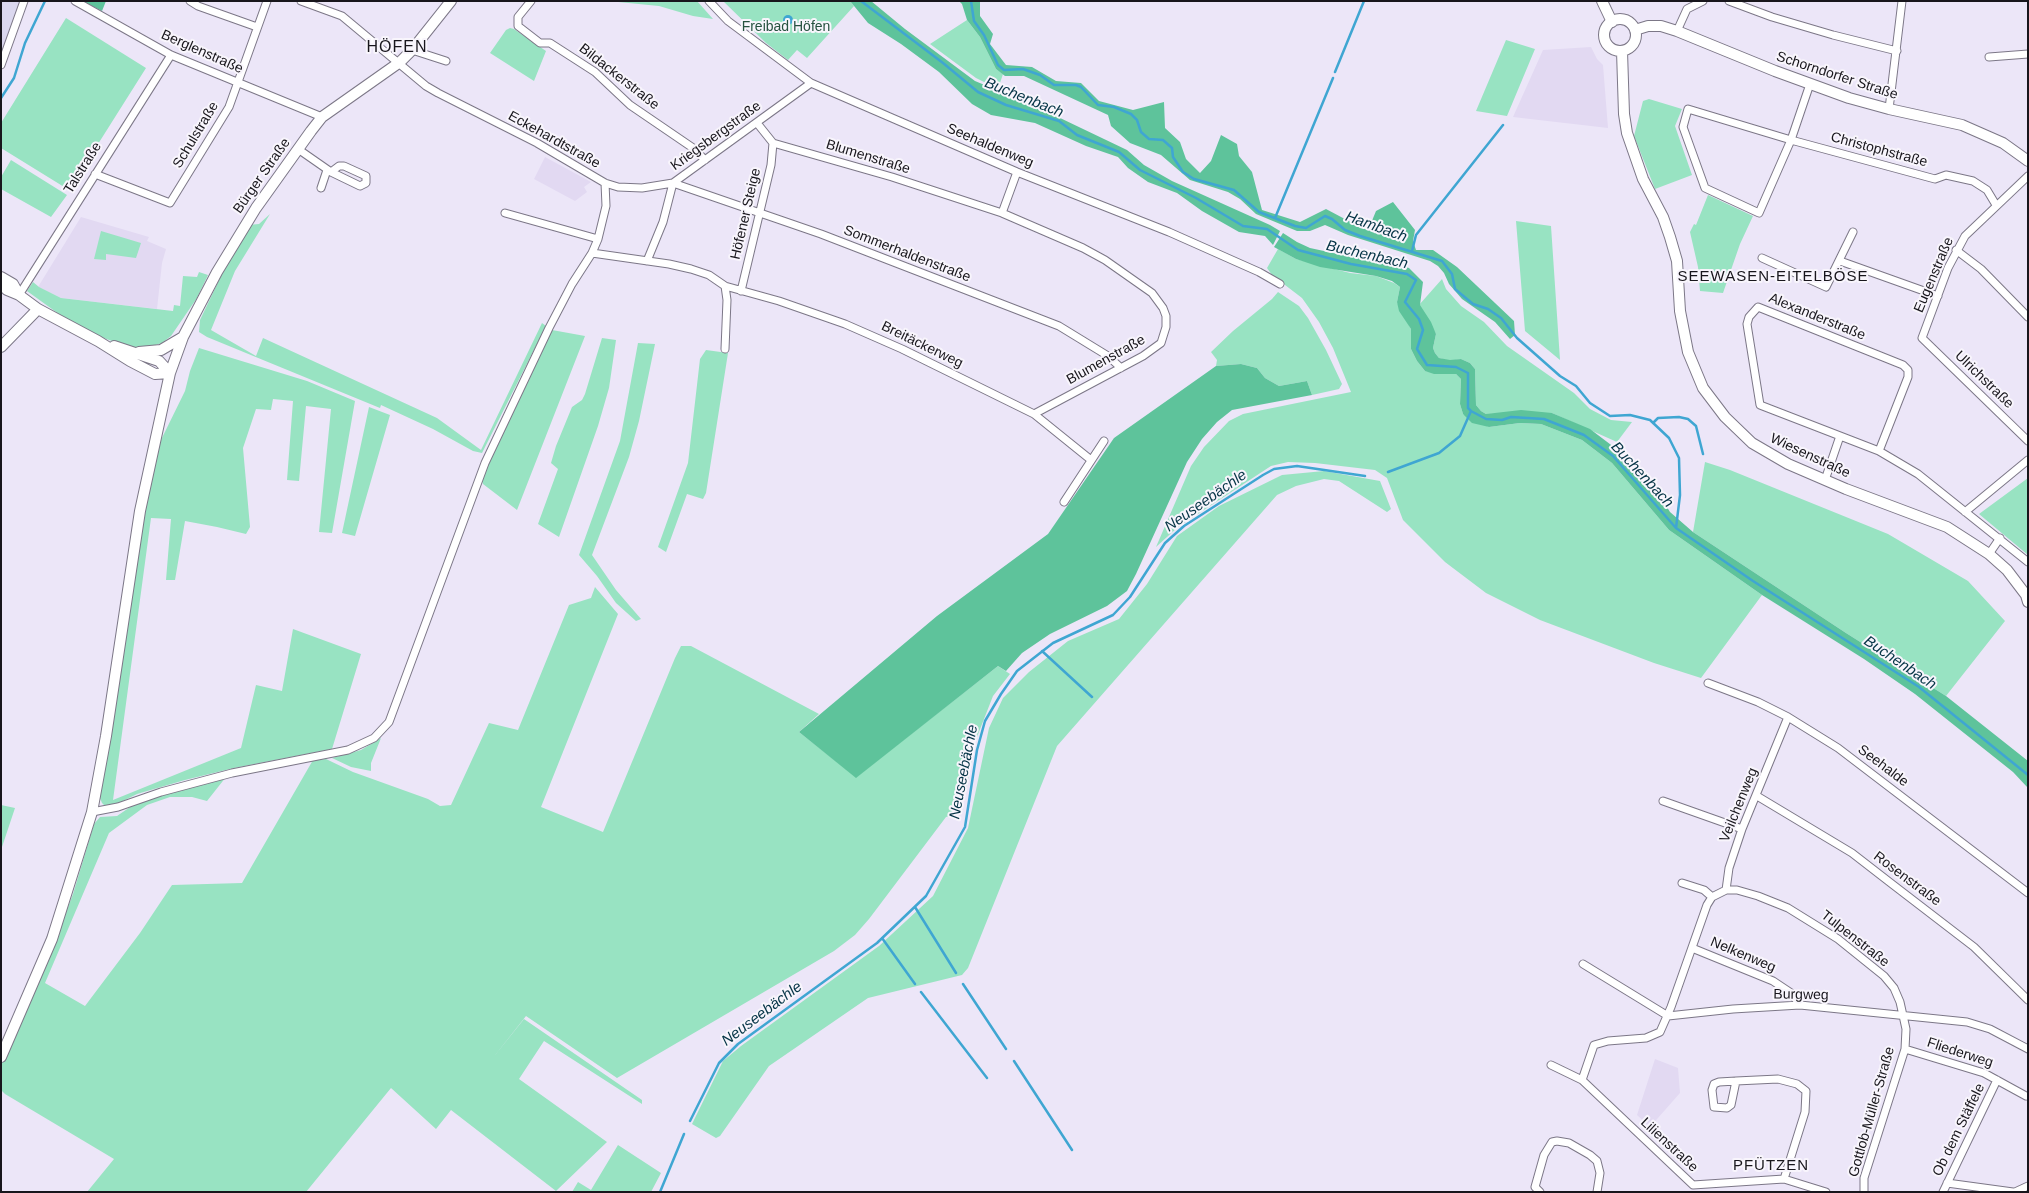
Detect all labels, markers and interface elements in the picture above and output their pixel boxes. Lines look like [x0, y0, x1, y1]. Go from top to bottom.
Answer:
park label: Freibad Höfen [742, 19, 830, 35]
street label: Berglenstraße [158, 26, 246, 78]
district label: HÖFEN [366, 38, 428, 58]
street label: Bildackerstraße [576, 40, 662, 114]
street label: Schorndorfer Straße [1774, 48, 1900, 104]
water label: Buchenbach [982, 74, 1066, 122]
street label: Kriegsbergstraße [668, 98, 764, 174]
street label: Schulstraße [170, 99, 222, 171]
street label: Eckehardtstraße [505, 108, 603, 172]
street label: Seehaldenweg [944, 120, 1036, 172]
street label: Christophstraße [1829, 129, 1929, 171]
street label: Bürger Straße [230, 135, 294, 217]
street label: Blumenstraße [824, 136, 912, 178]
street label: Talstraße [61, 139, 105, 197]
street label: Höfener Steige [727, 167, 765, 261]
water label: Hambach [1343, 208, 1409, 246]
street label: Sommerhaldenstraße [841, 222, 973, 286]
street label: Eugenstraße [1911, 235, 1957, 315]
water label: Buchenbach [1324, 237, 1410, 273]
district label: SEEWASEN-EITELBÖSE [1678, 268, 1868, 286]
street label: Alexanderstraße [1766, 290, 1868, 344]
street label: Breitäckerweg [878, 318, 966, 372]
street label: Blumenstraße [1064, 332, 1148, 388]
street label: Ulrichstraße [1951, 348, 2017, 412]
street label: Wiesenstraße [1767, 430, 1853, 482]
water label: Buchenbach [1607, 438, 1677, 512]
water label: Neuseebächle [1162, 466, 1250, 536]
water label: Buchenbach [1860, 632, 1940, 694]
water label: Neuseebächle [946, 723, 982, 821]
street label: Seehalde [1854, 741, 1912, 791]
street label: Veilchenweg [1716, 765, 1762, 845]
street label: Rosenstraße [1870, 848, 1944, 910]
street label: Tulpenstraße [1818, 907, 1892, 971]
street label: Nelkenweg [1708, 934, 1778, 976]
water label: Neuseebächle [718, 978, 806, 1050]
street label: Burgweg [1773, 986, 1829, 1004]
street label: Fliederweg [1925, 1034, 1995, 1072]
street label: Gottlob-Müller-Straße [1845, 1045, 1899, 1179]
street label: Ob dem Stäffele [1929, 1081, 1989, 1179]
street label: Lilienstraße [1637, 1114, 1701, 1176]
district label: PFÜTZEN [1733, 1157, 1809, 1175]

